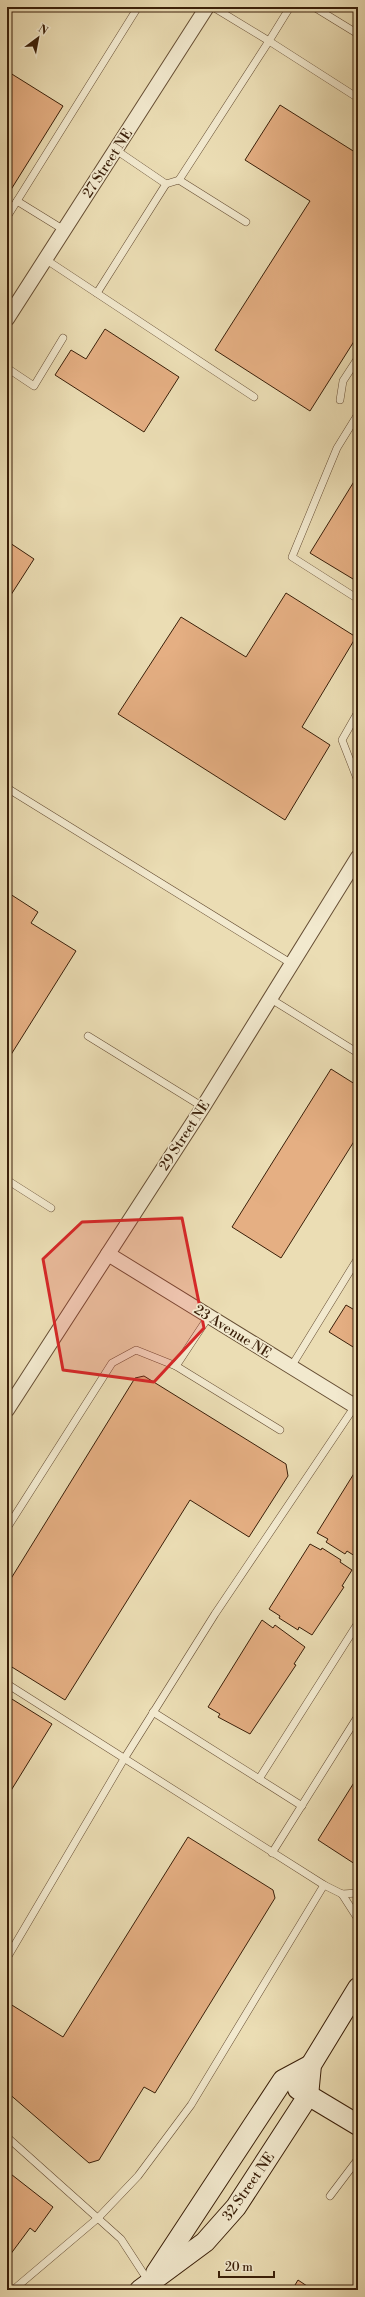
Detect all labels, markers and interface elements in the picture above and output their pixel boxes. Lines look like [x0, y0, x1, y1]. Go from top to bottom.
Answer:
north arrow [18, 18, 58, 58]
text: N [35, 22, 50, 39]
street label: 27 Street NE [79, 126, 137, 202]
street label: 29 Street NE [155, 1097, 214, 1174]
street label: 23 Avenue NE [191, 1301, 274, 1363]
street label: 32 Street NE [219, 2149, 279, 2224]
scale bar [219, 2253, 274, 2279]
text: 20 m [225, 2260, 253, 2275]

